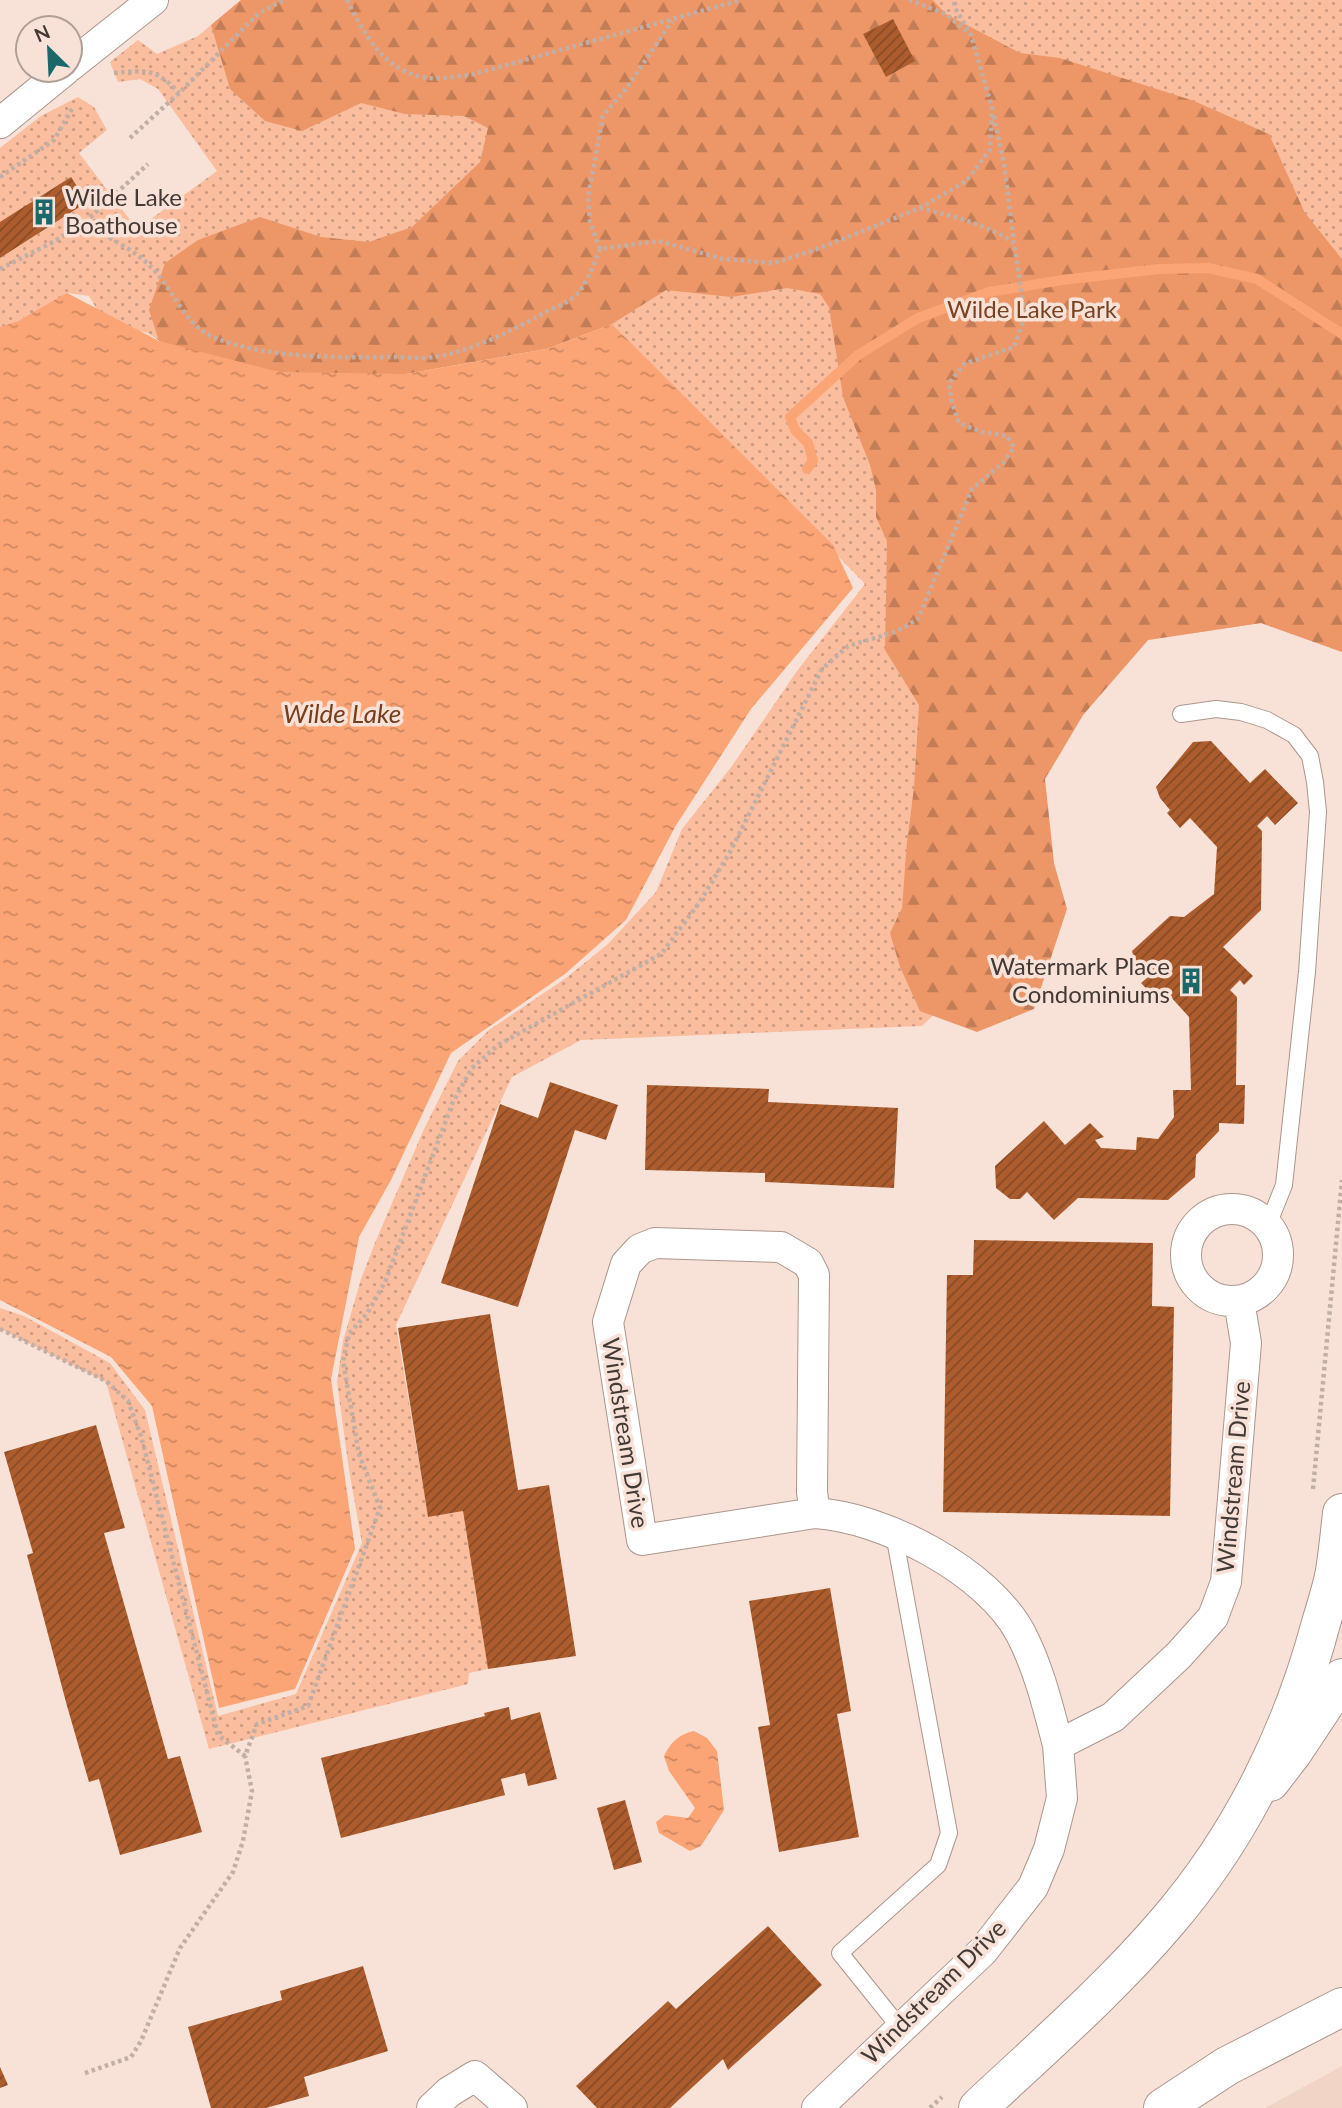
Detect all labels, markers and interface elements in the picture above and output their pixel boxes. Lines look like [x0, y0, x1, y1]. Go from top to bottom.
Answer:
north arrow [14, 14, 84, 84]
text: N [31, 20, 53, 46]
place label: Wilde Lake Boathouse [65, 182, 182, 239]
building icon: Wilde Lake Boathouse [29, 197, 59, 227]
park label: Wilde Lake Park [947, 294, 1118, 323]
water label: Wilde Lake [283, 697, 401, 729]
place label: Watermark Place Condominiums [990, 951, 1170, 1008]
building icon: Watermark Place Condominiums [1176, 966, 1206, 996]
street label: Windstream Drive [597, 1336, 656, 1530]
street label: Windstream Drive [1210, 1380, 1255, 1574]
street label: Windstream Drive [855, 1913, 1011, 2069]

